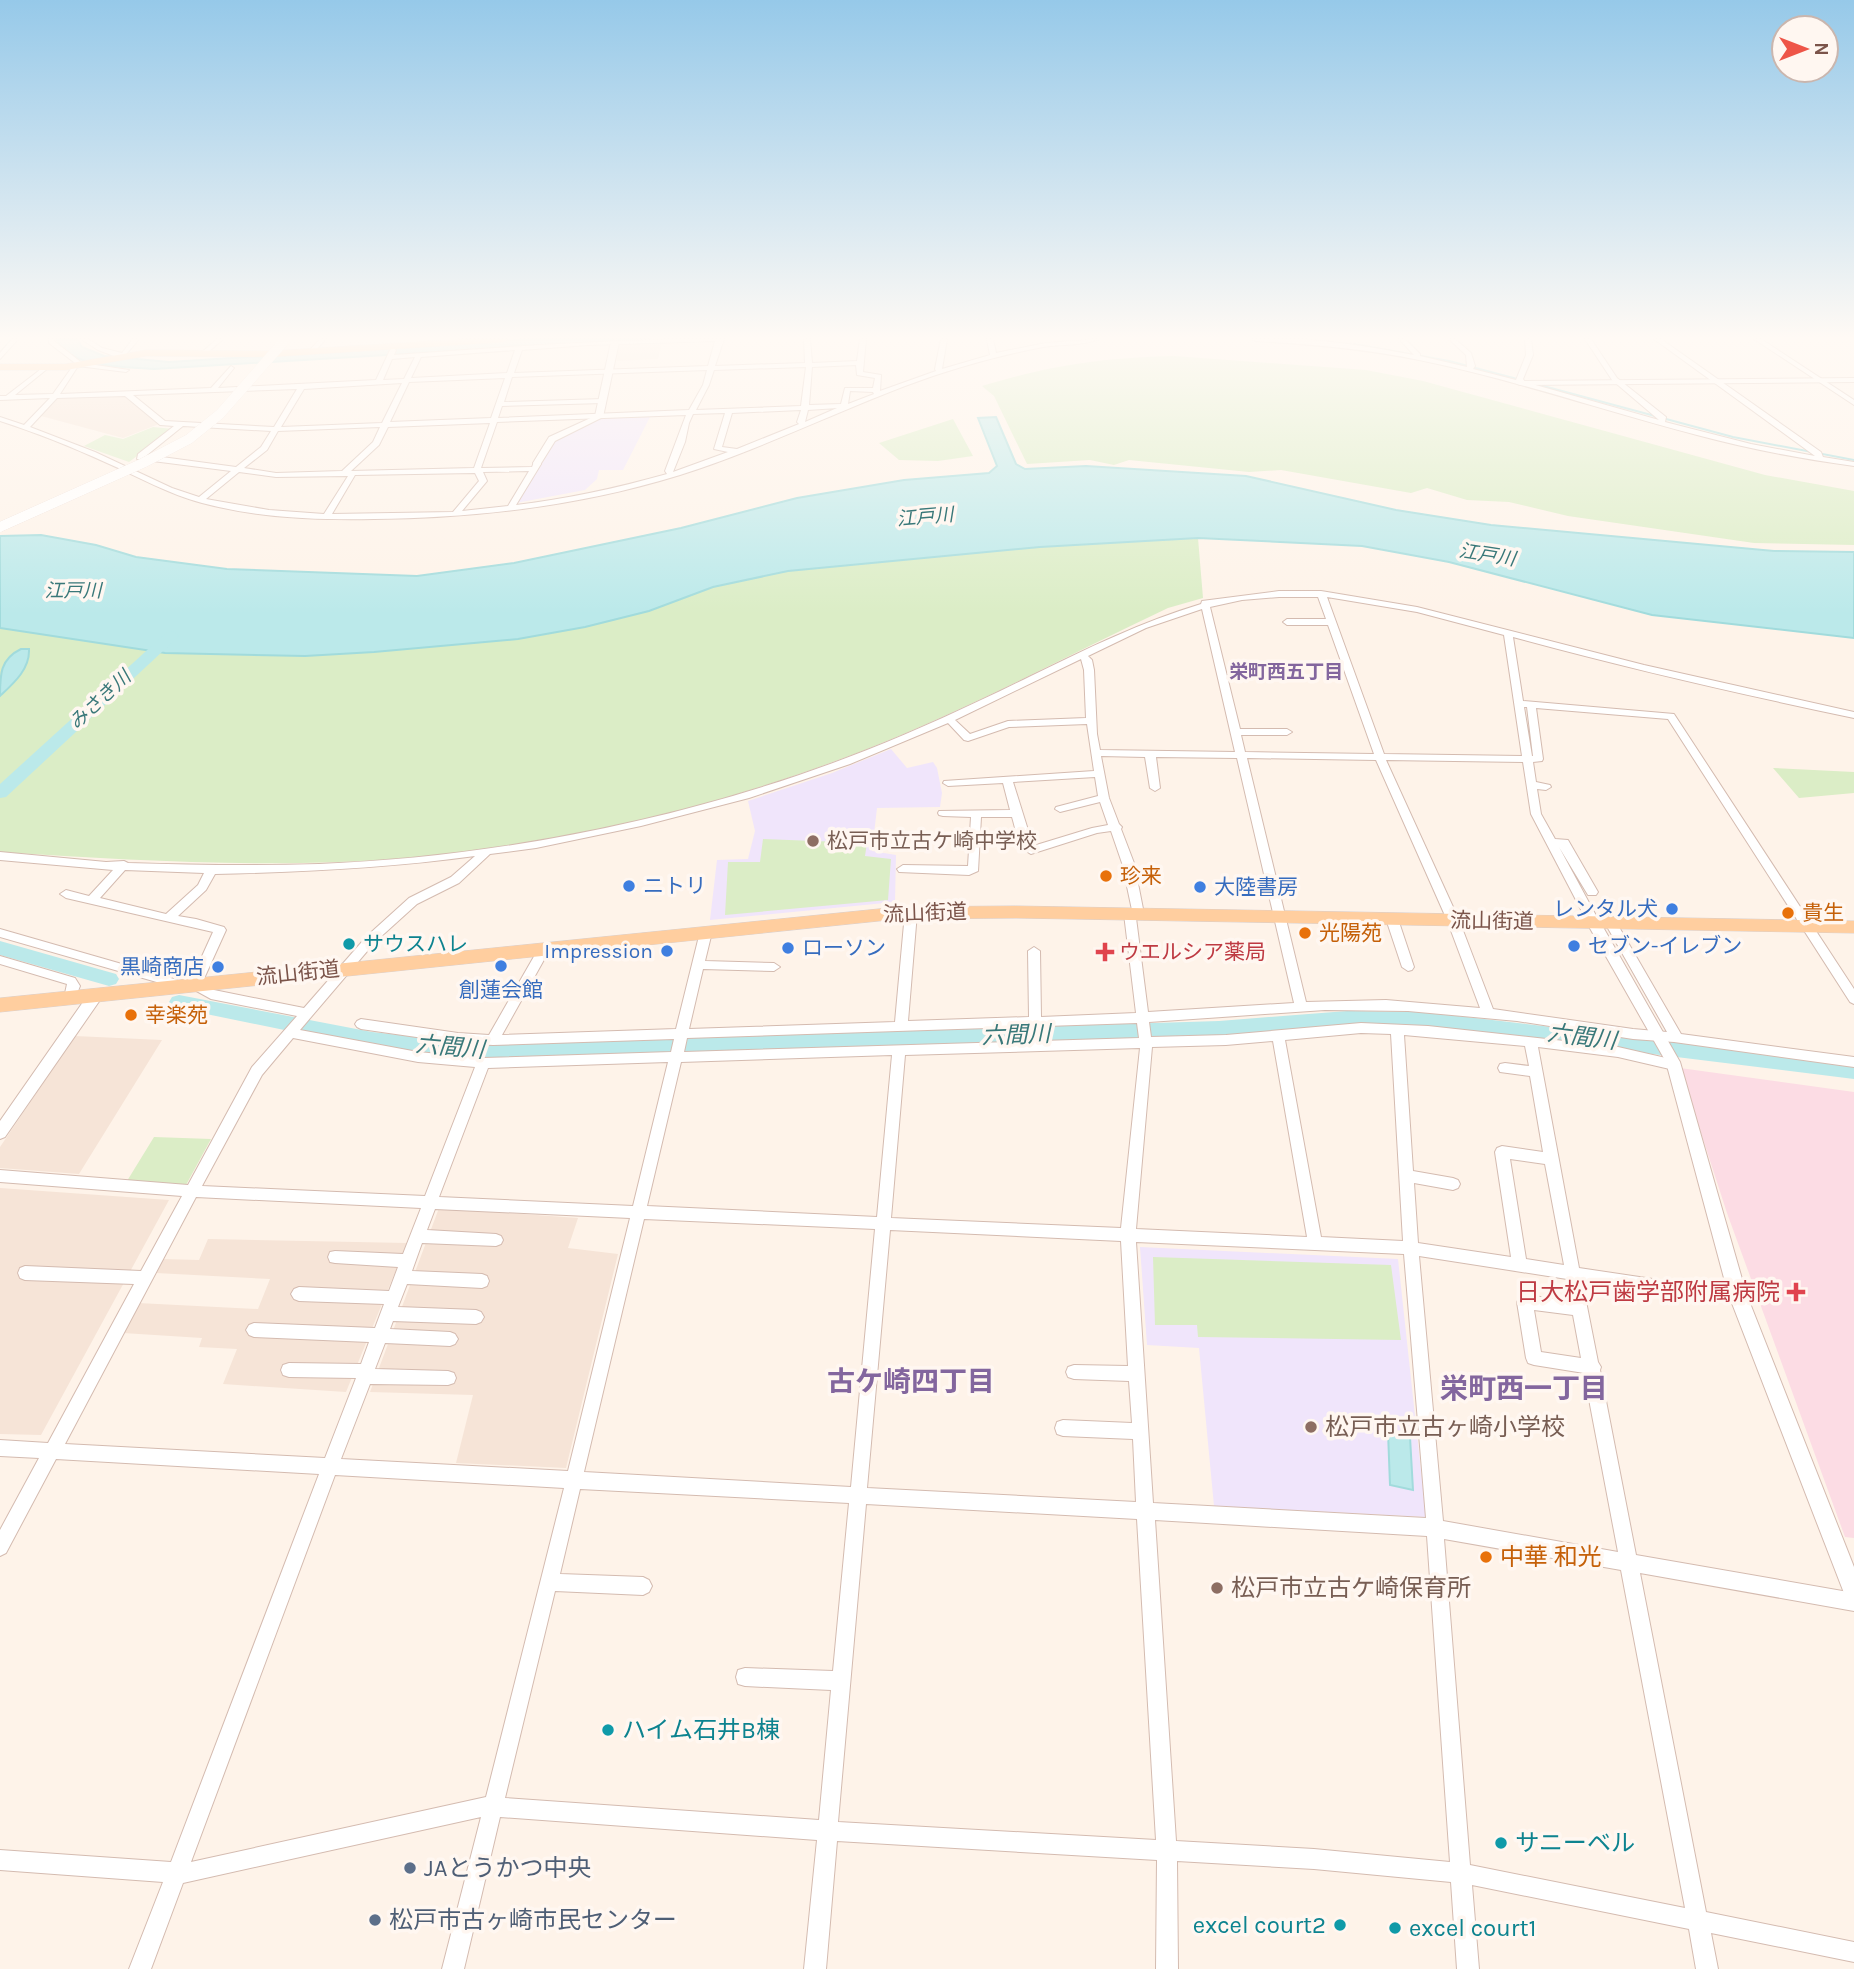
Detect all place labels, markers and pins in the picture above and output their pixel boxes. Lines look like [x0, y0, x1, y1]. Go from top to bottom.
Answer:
place label: 松戸市立古ケ崎中学校 [827, 829, 1037, 853]
marker: 松戸市立古ケ崎中学校 [805, 833, 821, 849]
place label: 珍来 [1120, 864, 1162, 888]
marker: 珍来 [1098, 868, 1114, 884]
place label: ニトリ [643, 874, 706, 898]
place label: 大陸書房 [1214, 875, 1298, 899]
marker: ニトリ [621, 878, 637, 894]
marker: 大陸書房 [1192, 879, 1208, 895]
place label: レンタル犬 [1553, 897, 1658, 921]
marker: レンタル犬 [1664, 901, 1680, 917]
place label: 貴生 [1802, 901, 1844, 925]
marker: 貴生 [1780, 905, 1796, 921]
place label: 光陽苑 [1319, 921, 1382, 945]
marker: 光陽苑 [1297, 925, 1313, 941]
place label: サウスハレ [363, 932, 468, 956]
place label: セブン-イレブン [1588, 934, 1742, 958]
marker: サウスハレ [341, 936, 357, 952]
place label: ローソン [802, 936, 886, 960]
marker: セブン-イレブン [1566, 938, 1582, 954]
place label: Impression [544, 939, 653, 963]
marker: ローソン [780, 940, 796, 956]
place label: ウエルシア薬局 [1119, 940, 1266, 964]
marker: Impression [659, 943, 675, 959]
marker: ウエルシア薬局 [1097, 944, 1113, 960]
place label: 黒崎商店 [120, 955, 204, 979]
marker: 創蓮会館 [493, 958, 509, 974]
marker: 黒崎商店 [210, 959, 226, 975]
place label: 創蓮会館 [459, 978, 543, 1002]
place label: 幸楽苑 [145, 1003, 208, 1027]
marker: 幸楽苑 [123, 1007, 139, 1023]
place label: 日大松戸歯学部附属病院 [1516, 1278, 1780, 1306]
marker: 日大松戸歯学部附属病院 [1786, 1282, 1806, 1302]
place label: 松戸市立古ヶ崎小学校 [1325, 1413, 1565, 1441]
marker: 松戸市立古ヶ崎小学校 [1303, 1419, 1319, 1435]
place label: 中華 和光 [1500, 1543, 1602, 1571]
marker: 中華 和光 [1478, 1549, 1494, 1565]
place label: 松戸市立古ケ崎保育所 [1231, 1574, 1471, 1602]
marker: 松戸市立古ケ崎保育所 [1209, 1580, 1225, 1596]
place label: ハイム石井B棟 [622, 1716, 780, 1744]
marker: ハイム石井B棟 [600, 1722, 616, 1738]
place label: サニーベル [1515, 1829, 1635, 1857]
marker: サニーベル [1493, 1835, 1509, 1851]
place label: JAとうかつ中央 [424, 1854, 591, 1882]
marker: JAとうかつ中央 [402, 1860, 418, 1876]
place label: 松戸市古ヶ崎市民センター [389, 1906, 677, 1934]
place label: excel court2 [1193, 1911, 1326, 1939]
marker: 松戸市古ヶ崎市民センター [367, 1912, 383, 1928]
place label: excel court1 [1409, 1914, 1536, 1942]
marker: excel court2 [1332, 1917, 1348, 1933]
marker: excel court1 [1387, 1920, 1403, 1936]

